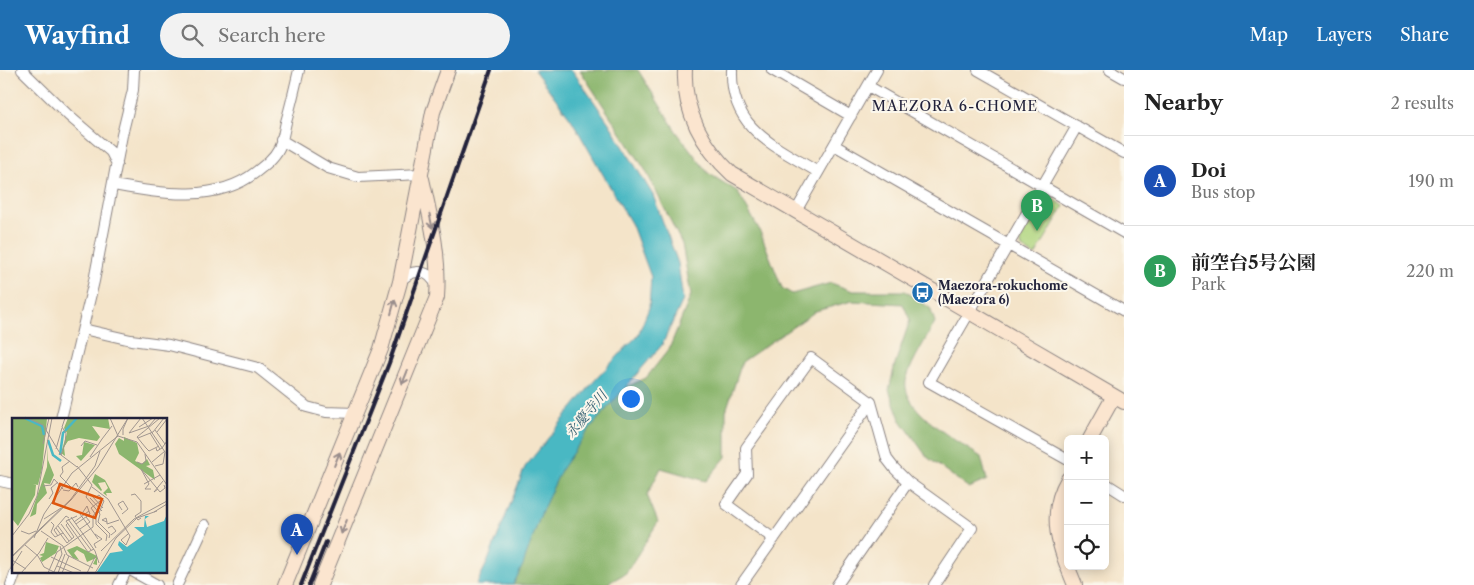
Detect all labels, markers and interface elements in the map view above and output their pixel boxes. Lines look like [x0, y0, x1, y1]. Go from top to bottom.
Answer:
search box [160, 13, 510, 58]
text: Wayfind [25, 21, 130, 50]
icon: search [178, 21, 206, 49]
text: Search here [218, 24, 326, 47]
text: Map [1250, 24, 1288, 46]
text: Layers [1316, 24, 1372, 46]
text: Share [1400, 24, 1449, 46]
text: Nearby [1144, 90, 1223, 115]
text: 2 results [1391, 93, 1454, 113]
district label: MAEZORA 6-CHOME [872, 97, 1038, 115]
text: Doi [1191, 159, 1226, 182]
text: A [1154, 171, 1166, 191]
text: 190 m [1409, 171, 1454, 191]
text: Bus stop [1191, 182, 1255, 202]
pin: B [1021, 190, 1053, 231]
one-way arrow [427, 213, 436, 229]
text: 前空台5号公園 [1191, 251, 1316, 274]
text: B [1154, 261, 1166, 281]
text: 220 m [1406, 261, 1454, 281]
text: Park [1191, 274, 1226, 294]
place label: Maezora-rokuchome (Maezora 6) [938, 278, 1068, 307]
bus stop icon: Maezora-rokuchome (Maezora 6) [910, 281, 934, 305]
one-way arrow [389, 299, 398, 315]
one-way arrow [399, 369, 409, 384]
water label: 永慶寺川 [561, 385, 612, 441]
your location [618, 386, 644, 412]
inset map [12, 418, 168, 572]
map controls [1064, 435, 1109, 570]
button: + [1064, 435, 1109, 480]
one-way arrow [332, 452, 342, 467]
button: − [1064, 480, 1109, 525]
pin: A [281, 514, 313, 555]
one-way arrow [338, 520, 347, 535]
button: locate [1064, 525, 1109, 570]

